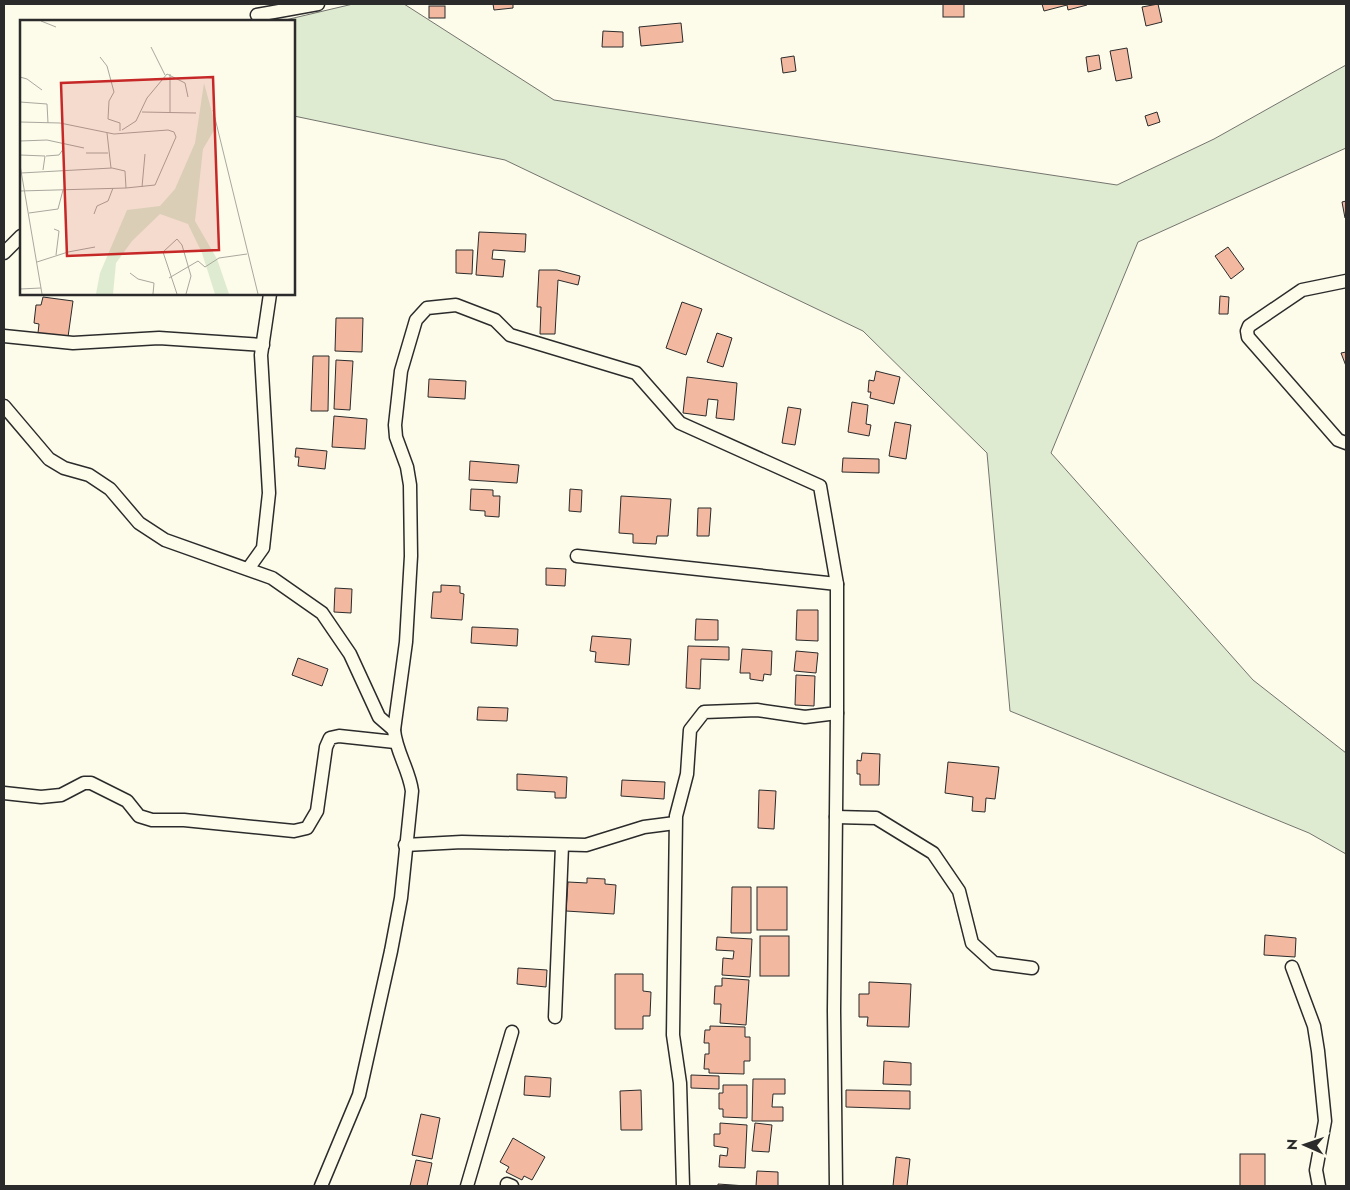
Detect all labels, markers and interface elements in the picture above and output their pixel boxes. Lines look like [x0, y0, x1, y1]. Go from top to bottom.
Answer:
inset map [20, 20, 295, 295]
north arrow [1280, 1120, 1330, 1170]
text: N [1282, 1139, 1302, 1150]

